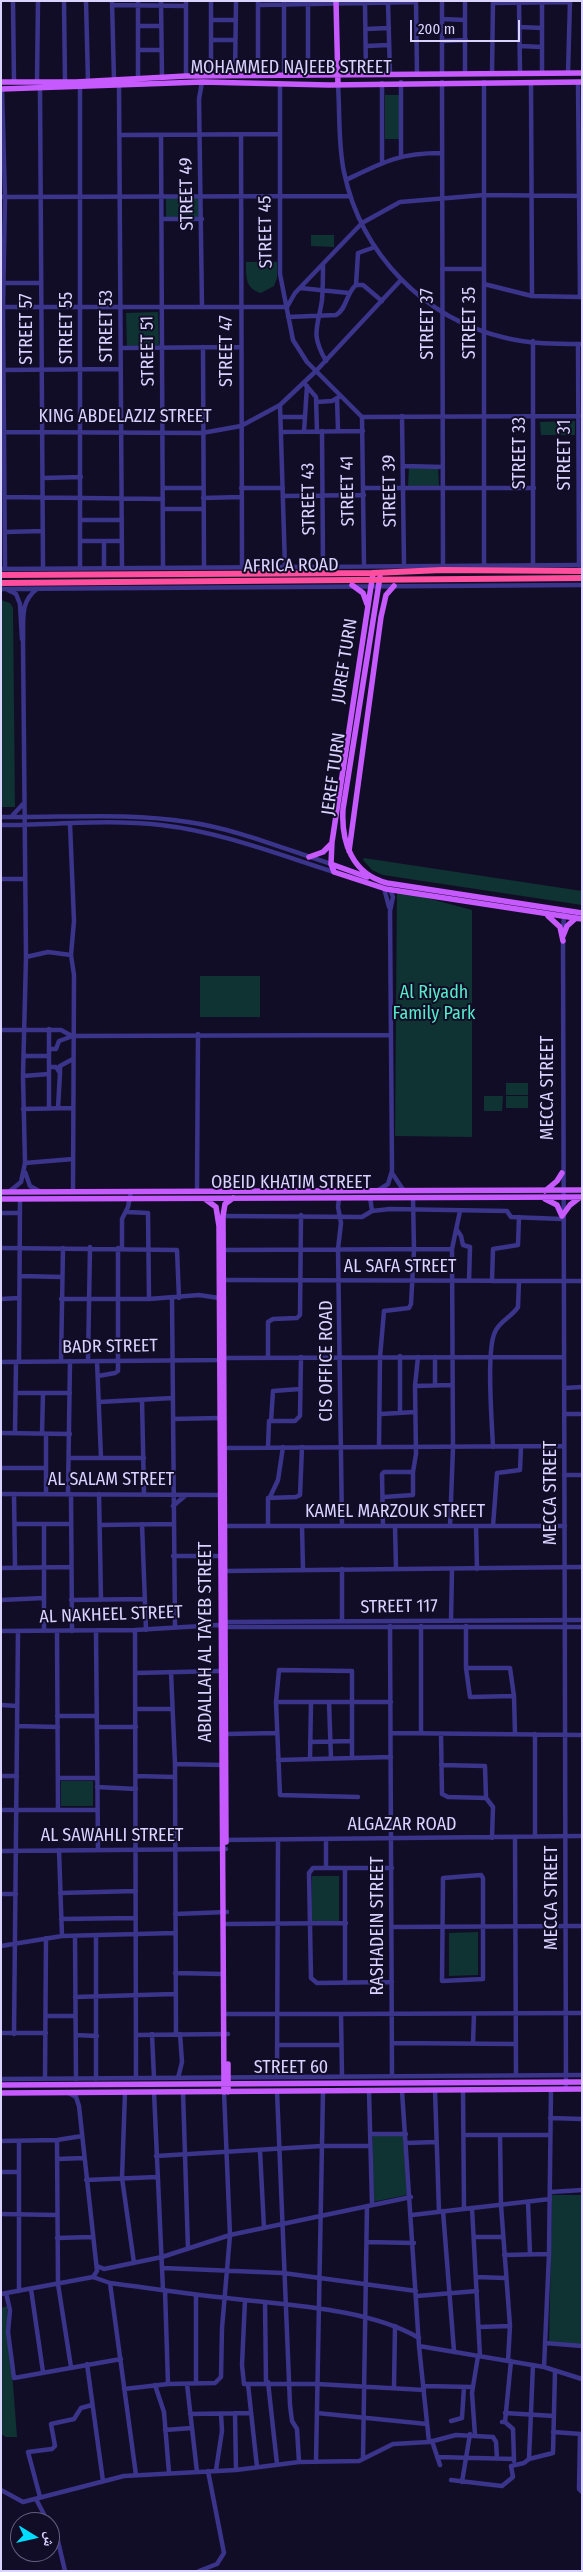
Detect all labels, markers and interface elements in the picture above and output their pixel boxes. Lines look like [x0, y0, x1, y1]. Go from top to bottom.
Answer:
scale bar [413, 10, 523, 42]
text: 200 m [418, 20, 455, 38]
street label: MOHAMMED NAJEEB STREET [190, 57, 392, 79]
street label: STREET 49 [176, 157, 198, 231]
street label: STREET 45 [255, 195, 277, 269]
street label: STREET 35 [459, 287, 481, 359]
street label: STREET 37 [417, 288, 439, 360]
street label: STREET 53 [96, 290, 118, 362]
street label: STREET 55 [56, 292, 78, 364]
street label: STREET 57 [16, 293, 38, 365]
street label: STREET 47 [216, 315, 238, 387]
street label: STREET 51 [137, 316, 159, 386]
street label: KING ABDELAZIZ STREET [38, 406, 212, 428]
street label: STREET 33 [509, 417, 531, 489]
street label: STREET 31 [554, 420, 576, 490]
street label: STREET 39 [379, 454, 401, 528]
street label: STREET 41 [337, 455, 359, 527]
street label: STREET 43 [298, 462, 320, 536]
street label: AFRICA ROAD [243, 554, 339, 578]
street label: JUREF TURN [328, 617, 362, 705]
street label: JEREF TURN [318, 731, 350, 817]
park label: Al Riyadh Family Park [393, 982, 475, 1024]
street label: MECCA STREET [537, 1036, 559, 1140]
street label: OBEID KHATIM STREET [211, 1172, 371, 1194]
street label: AL SAFA STREET [344, 1256, 456, 1278]
street label: CIS OFFICE ROAD [316, 1300, 338, 1422]
street label: BADR STREET [62, 1335, 158, 1359]
street label: MECCA STREET [540, 1441, 562, 1545]
street label: AL SALAM STREET [48, 1469, 174, 1491]
street label: KAMEL MARZOUK STREET [305, 1501, 485, 1523]
street label: ABDALLAH AL TAYEB STREET [195, 1542, 217, 1742]
street label: STREET 117 [360, 1596, 438, 1618]
street label: AL NAKHEEL STREET [39, 1602, 183, 1628]
street label: ALGAZAR ROAD [347, 1814, 457, 1836]
street label: AL SAWAHLI STREET [41, 1825, 183, 1847]
street label: MECCA STREET [541, 1846, 563, 1950]
street label: RASHADEIN STREET [367, 1856, 389, 1996]
street label: STREET 60 [254, 2057, 328, 2079]
north arrow [10, 2512, 60, 2562]
text: ش [40, 2531, 59, 2548]

